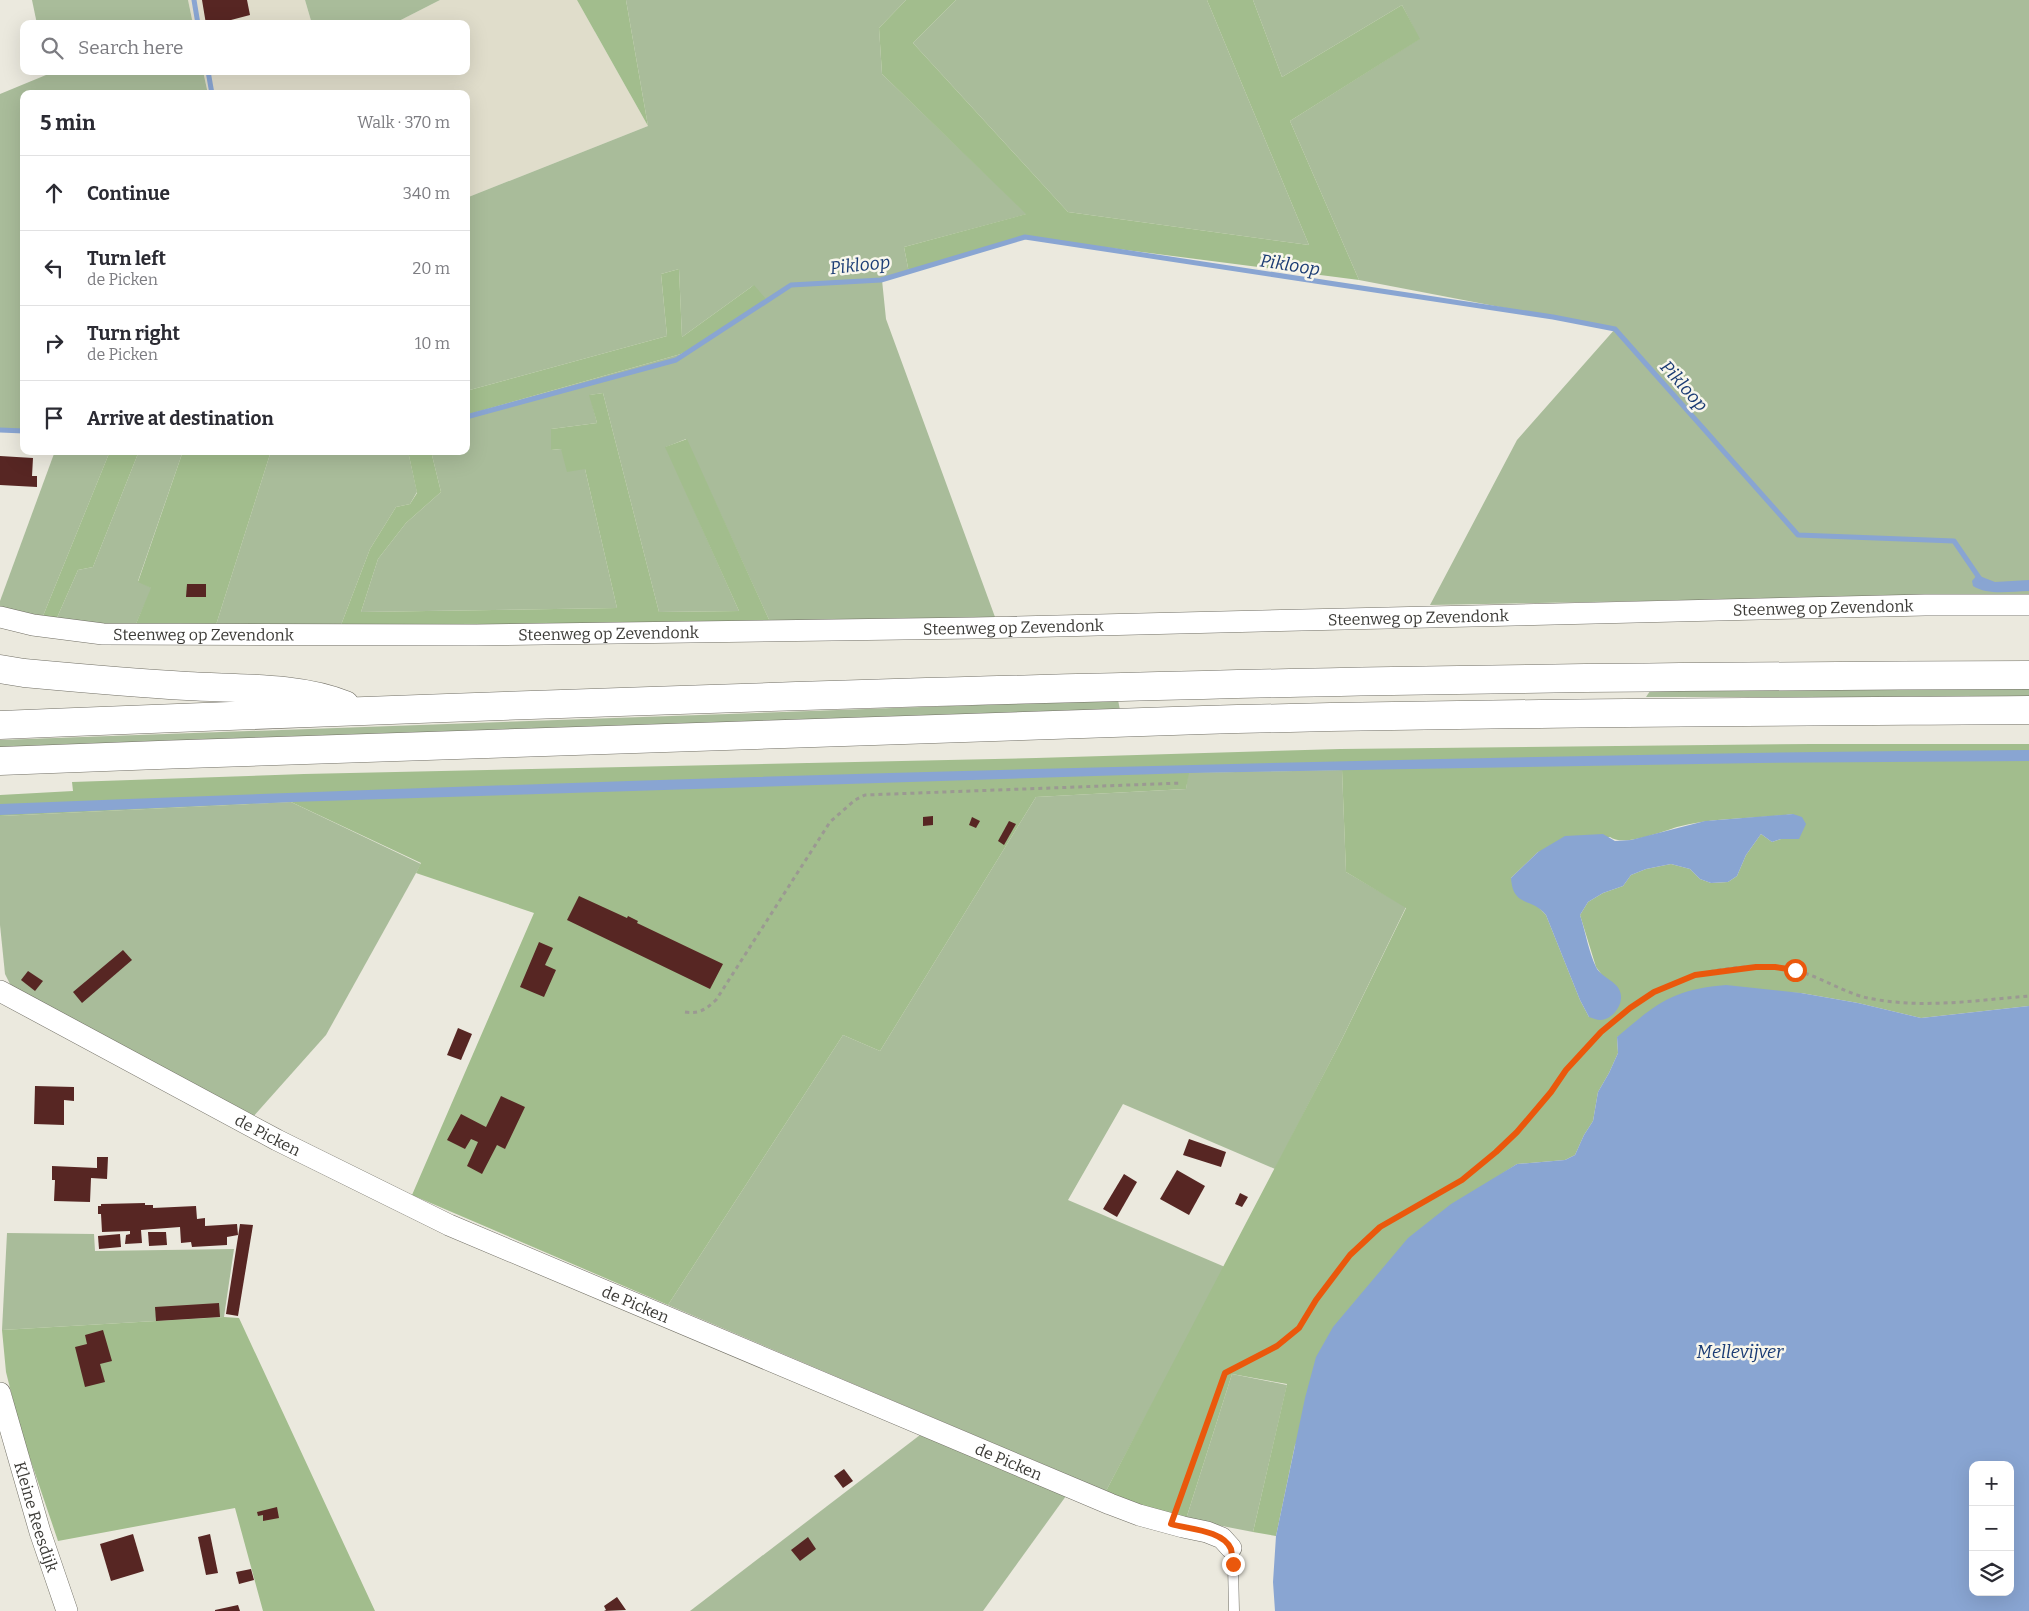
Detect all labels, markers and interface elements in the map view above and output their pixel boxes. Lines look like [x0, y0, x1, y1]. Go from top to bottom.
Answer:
search box [20, 20, 470, 75]
icon: search [38, 34, 66, 62]
text: Search here [78, 36, 183, 59]
text: 5 min [40, 110, 96, 136]
text: Walk · 370 m [357, 113, 450, 132]
icon: ahead [40, 179, 68, 207]
text: Continue [87, 182, 170, 205]
text: 340 m [403, 184, 450, 203]
text: Turn left [87, 247, 166, 270]
water label: Pikloop [1258, 249, 1322, 281]
water label: Pikloop [829, 251, 891, 279]
icon: left [40, 254, 68, 282]
text: 20 m [413, 259, 450, 278]
text: de Picken [87, 270, 158, 289]
text: Turn right [87, 322, 180, 345]
icon: right [40, 329, 68, 357]
text: 10 m [415, 334, 450, 353]
text: de Picken [87, 345, 158, 364]
water label: Pikloop [1656, 356, 1712, 416]
icon: arrive [40, 404, 68, 432]
text: Arrive at destination [87, 407, 274, 430]
street label: Steenweg op Zevendonk [1733, 596, 1914, 620]
street label: Steenweg op Zevendonk [1328, 606, 1509, 629]
street label: Steenweg op Zevendonk [923, 616, 1104, 639]
street label: Steenweg op Zevendonk [518, 623, 699, 644]
street label: Steenweg op Zevendonk [113, 625, 294, 645]
route start [1784, 959, 1807, 982]
street label: de Picken [232, 1110, 303, 1160]
street label: de Picken [599, 1282, 672, 1327]
water label: Mellevijver [1697, 1341, 1784, 1363]
street label: de Picken [972, 1439, 1045, 1484]
street label: Kleine Reesdijk [10, 1459, 62, 1575]
map controls [1969, 1461, 2014, 1596]
button: + [1969, 1461, 2014, 1506]
button: − [1969, 1506, 2014, 1551]
button: layers [1969, 1551, 2014, 1596]
route end [1222, 1553, 1245, 1576]

